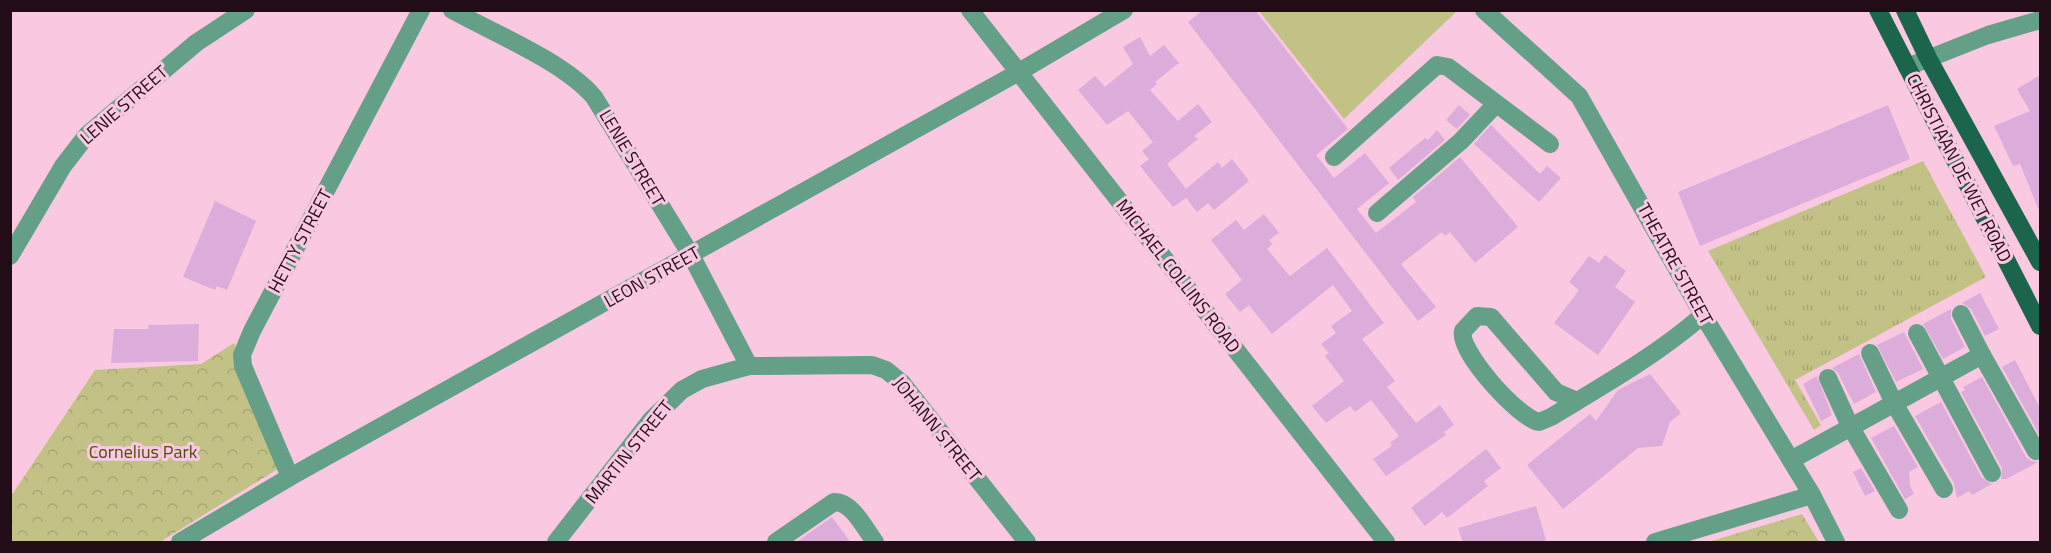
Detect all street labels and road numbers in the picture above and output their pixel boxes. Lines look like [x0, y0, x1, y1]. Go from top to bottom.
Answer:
street label: LENIE STREET [74, 58, 174, 150]
street label: CHRISTIAAN DE WET ROAD [1900, 69, 2019, 267]
street label: LENIE STREET [593, 104, 672, 212]
street label: HETTY STREET [261, 183, 339, 298]
street label: MICHAEL COLLINS ROAD [1110, 193, 1247, 358]
street label: THEATRE STREET [1631, 198, 1720, 330]
street label: LEON STREET [599, 239, 705, 314]
street label: JOHANN STREET [887, 370, 988, 487]
street label: MARTIN STREET [578, 394, 679, 509]

